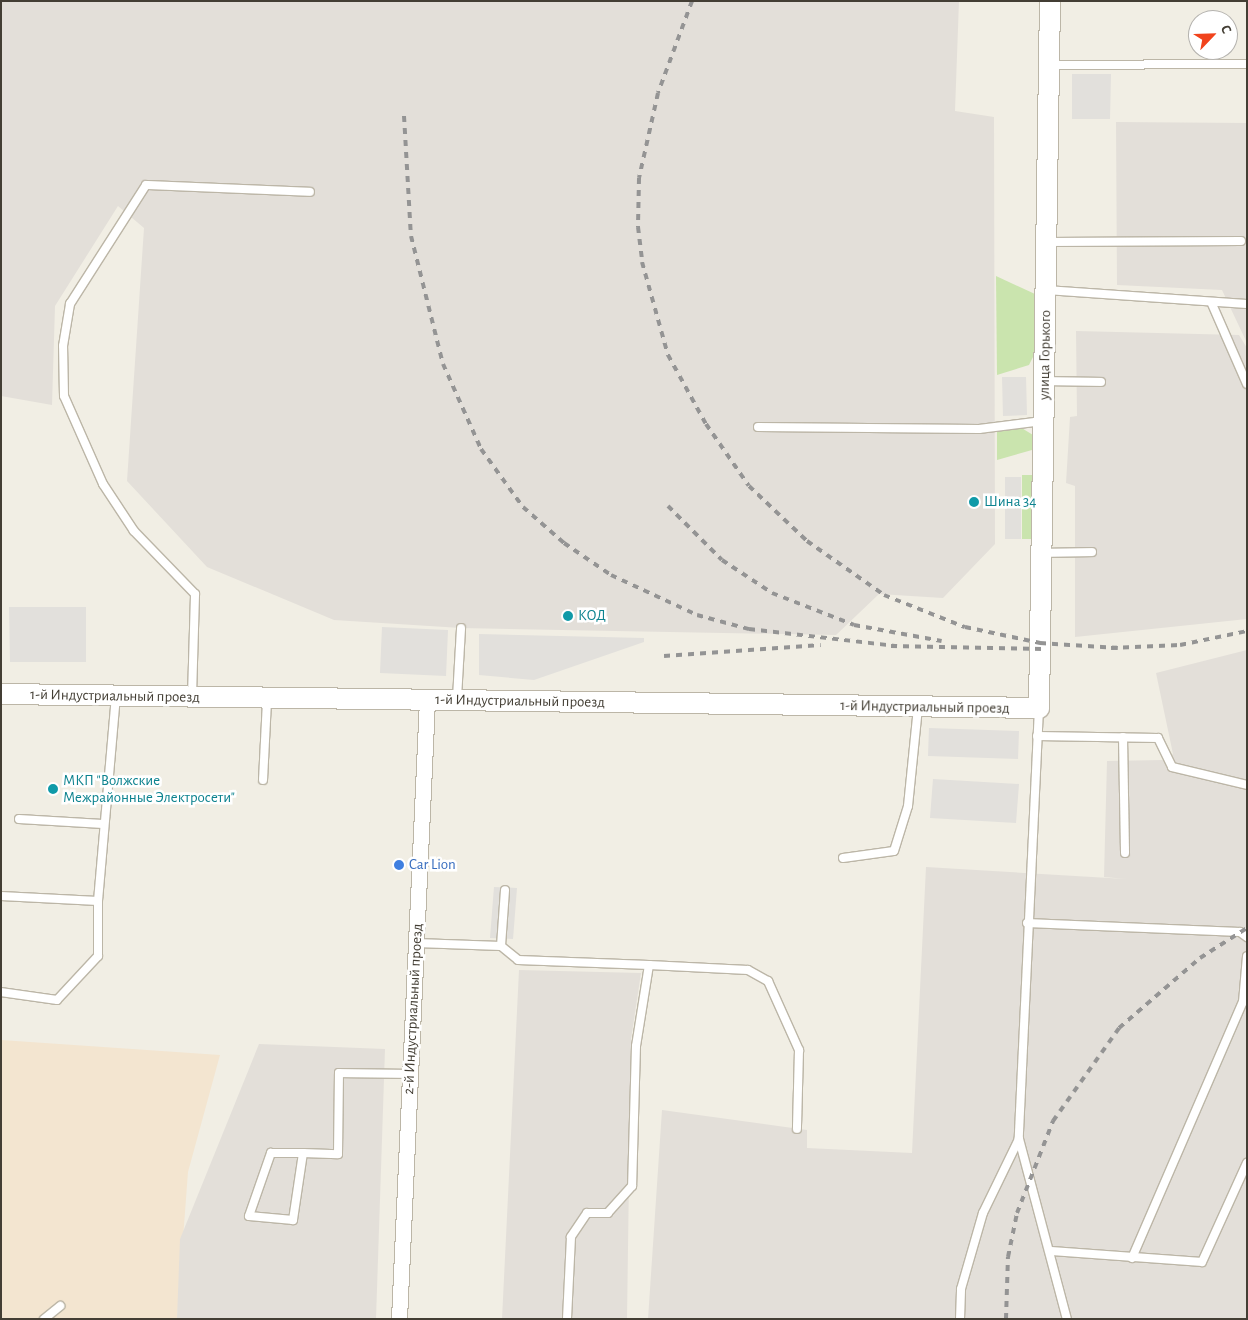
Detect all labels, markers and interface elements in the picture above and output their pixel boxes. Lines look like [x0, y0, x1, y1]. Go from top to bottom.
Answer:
north arrow [1188, 10, 1238, 60]
text: С [1218, 23, 1234, 36]
street label: улица Горького [1035, 310, 1055, 400]
place label: Шина 34 [984, 493, 1036, 511]
marker: Шина 34 [968, 496, 980, 508]
place label: КОД [578, 607, 606, 625]
marker: КОД [562, 610, 574, 622]
street label: 1-й Индустриальный проезд [30, 686, 200, 706]
street label: 1-й Индустриальный проезд [435, 691, 605, 711]
street label: 1-й Индустриальный проезд [840, 697, 1010, 717]
place label: МКП "Волжские Межрайонные Электросети" [63, 771, 235, 806]
marker: МКП "Волжские Межрайонные Электросети" [47, 783, 59, 795]
place label: Car Lion [409, 856, 456, 874]
marker: Car Lion [393, 859, 405, 871]
street label: 2-й Индустриальный проезд [400, 923, 426, 1095]

